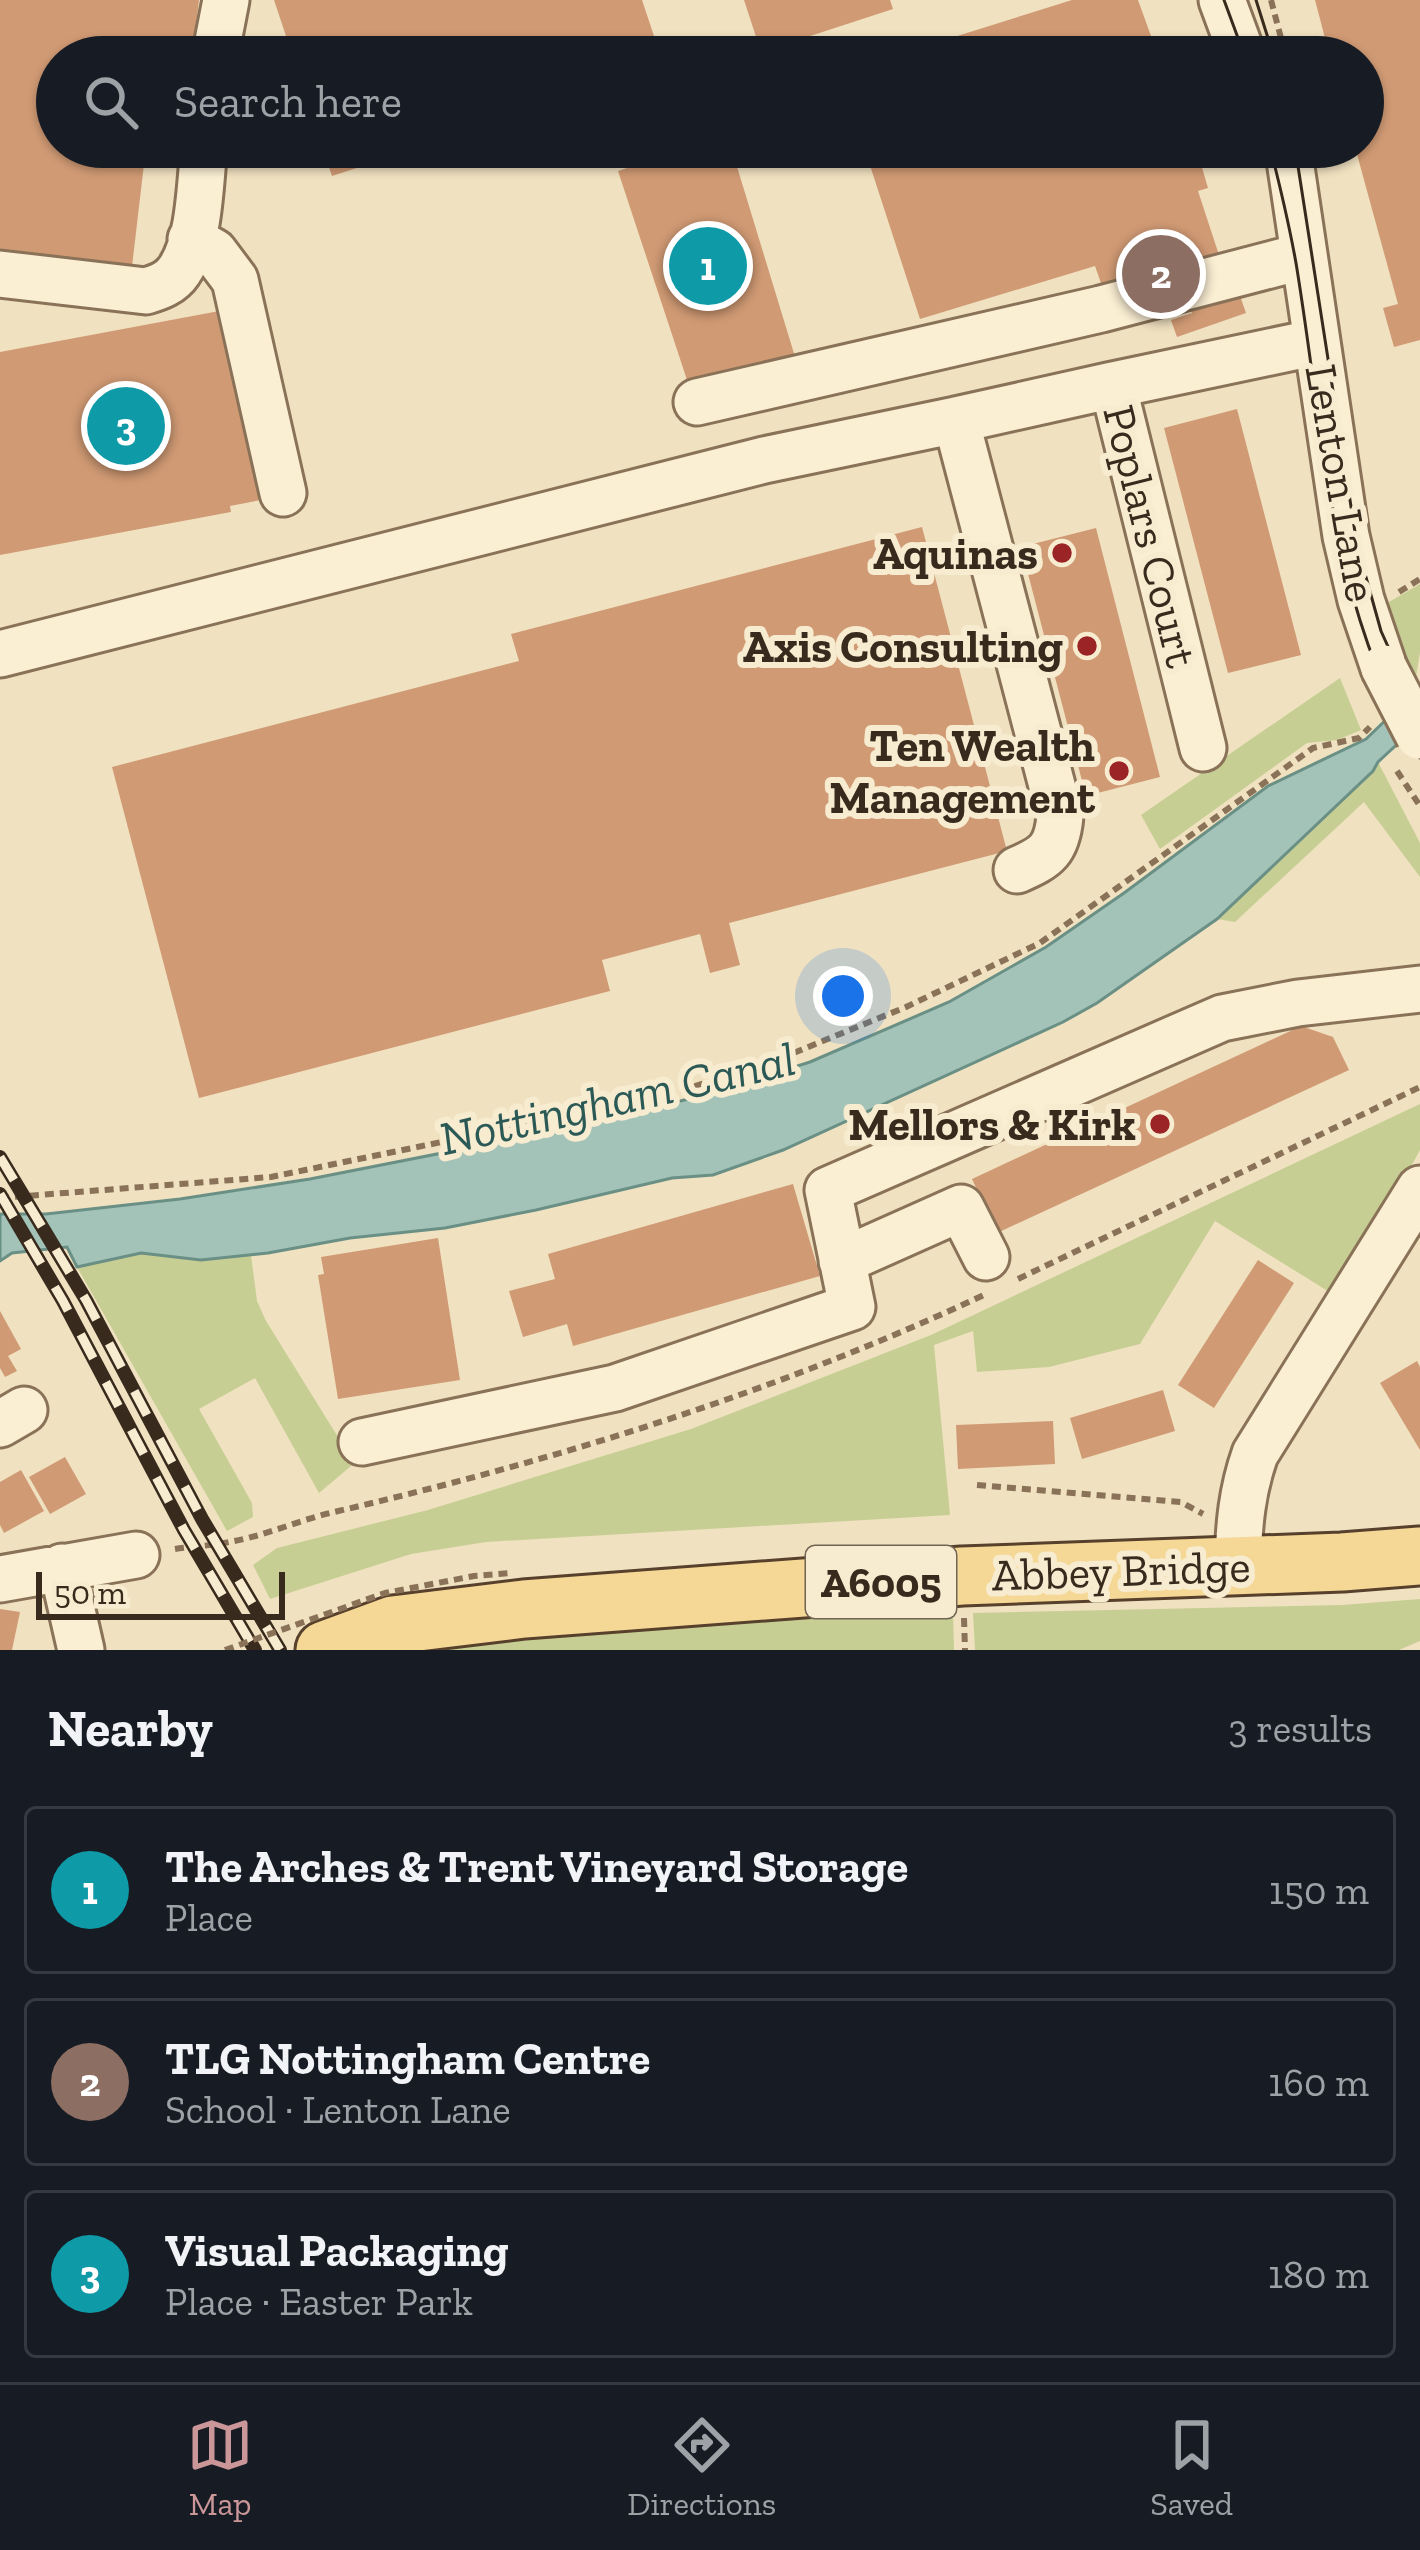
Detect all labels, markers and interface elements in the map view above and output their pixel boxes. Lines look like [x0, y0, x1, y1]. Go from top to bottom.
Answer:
search box [36, 36, 1384, 168]
icon: search [78, 69, 144, 135]
text: Search here [174, 75, 402, 129]
pin: 1 [669, 221, 747, 311]
pin: 2 [1122, 229, 1200, 319]
street label: Lenton Lane [1294, 360, 1388, 606]
pin: 3 [87, 381, 165, 471]
street label: Poplars Court [1091, 400, 1209, 673]
place label: Aquinas [873, 527, 1038, 581]
marker: Aquinas [1049, 540, 1075, 566]
place label: Axis Consulting [743, 620, 1063, 674]
marker: Axis Consulting [1074, 633, 1100, 659]
place label: Ten Wealth Management [830, 719, 1096, 825]
marker: Ten Wealth Management [1106, 758, 1132, 784]
your location [813, 966, 873, 1026]
water label: Nottingham Canal [434, 1030, 800, 1167]
place label: Mellors & Kirk [848, 1098, 1136, 1152]
marker: Mellors & Kirk [1147, 1111, 1173, 1137]
street label: Abbey Bridge [991, 1539, 1251, 1603]
road number: A6005 [806, 1546, 956, 1618]
scale bar [36, 1566, 285, 1619]
text: 50 m [54, 1573, 126, 1612]
text: Nearby [48, 1698, 213, 1759]
text: 3 results [1228, 1705, 1372, 1752]
text: The Arches & Trent Vineyard Storage [165, 1840, 908, 1894]
text: 1 [82, 1867, 98, 1914]
text: 150 m [1269, 1867, 1369, 1914]
text: Place [165, 1894, 253, 1941]
text: TLG Nottingham Centre [165, 2032, 650, 2086]
text: 2 [80, 2059, 100, 2106]
text: 160 m [1268, 2059, 1369, 2106]
text: School · Lenton Lane [165, 2086, 511, 2133]
text: Visual Packaging [165, 2224, 509, 2278]
text: 3 [80, 2251, 100, 2298]
text: 180 m [1268, 2251, 1369, 2298]
text: Place · Easter Park [165, 2278, 473, 2325]
tab: Map [187, 2412, 253, 2523]
tab: Directions [627, 2412, 776, 2523]
tab: Saved [1150, 2412, 1233, 2523]

